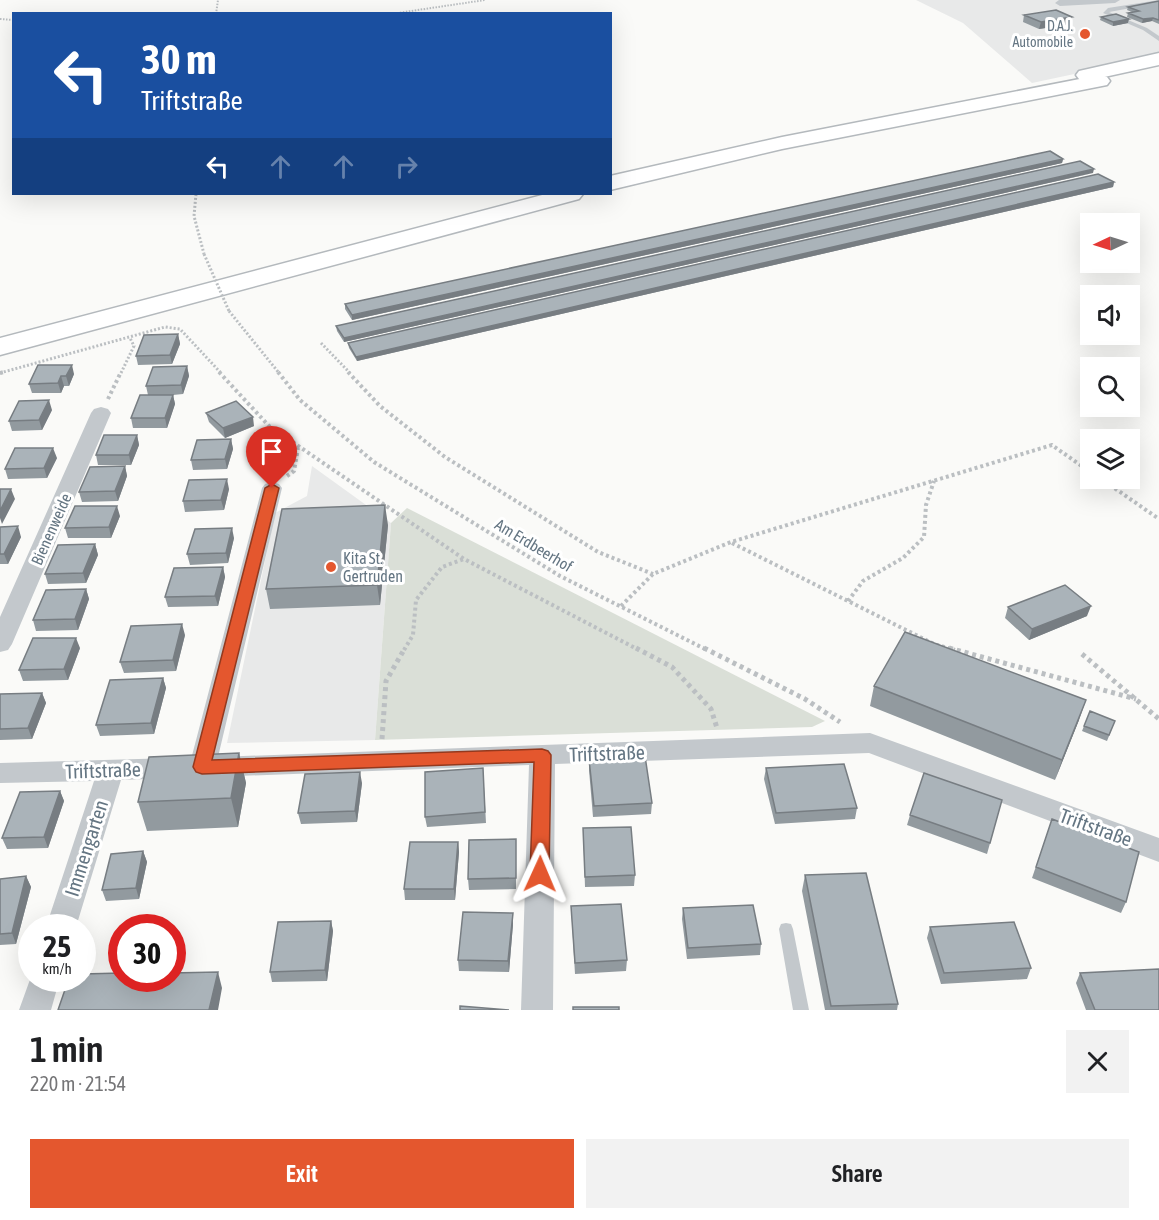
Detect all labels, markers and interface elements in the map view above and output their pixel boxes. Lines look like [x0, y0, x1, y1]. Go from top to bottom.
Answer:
place label: D.A.J. Automobile [1012, 18, 1073, 50]
marker: D.A.J. Automobile [1078, 27, 1092, 41]
text: 30 m [141, 35, 216, 83]
icon: left [42, 36, 120, 114]
text: Triftstraße [141, 85, 243, 116]
icon: left [201, 150, 234, 183]
icon: ahead [264, 150, 297, 183]
icon: ahead [327, 150, 360, 183]
icon: right [390, 150, 423, 183]
north arrow [1080, 213, 1140, 273]
map controls [1080, 213, 1140, 489]
button: sound [1080, 285, 1140, 345]
button: search [1080, 357, 1140, 417]
pin [246, 426, 297, 488]
button: layers [1080, 429, 1140, 489]
icon: arrive [255, 435, 288, 468]
street label: Bienenweide [27, 490, 75, 568]
street label: Am Erdbeerhof [492, 515, 576, 575]
place label: Kita St. Gertruden [343, 549, 403, 585]
marker: Kita St. Gertruden [324, 560, 338, 574]
street label: Triftstraße [569, 740, 645, 766]
street label: Triftstraße [65, 757, 141, 783]
street label: Immengarten [60, 797, 112, 899]
street label: Triftstraße [1057, 803, 1135, 851]
position arrow [508, 842, 572, 906]
speed limit sign: 30 [108, 914, 186, 992]
text: 25 [43, 929, 71, 963]
text: km/h [42, 960, 72, 977]
text: 1 min [30, 1028, 104, 1070]
button: close [1066, 1030, 1129, 1093]
text: 220 m · 21:54 [30, 1072, 126, 1095]
button: Exit [30, 1139, 574, 1208]
button: Share [586, 1139, 1129, 1208]

